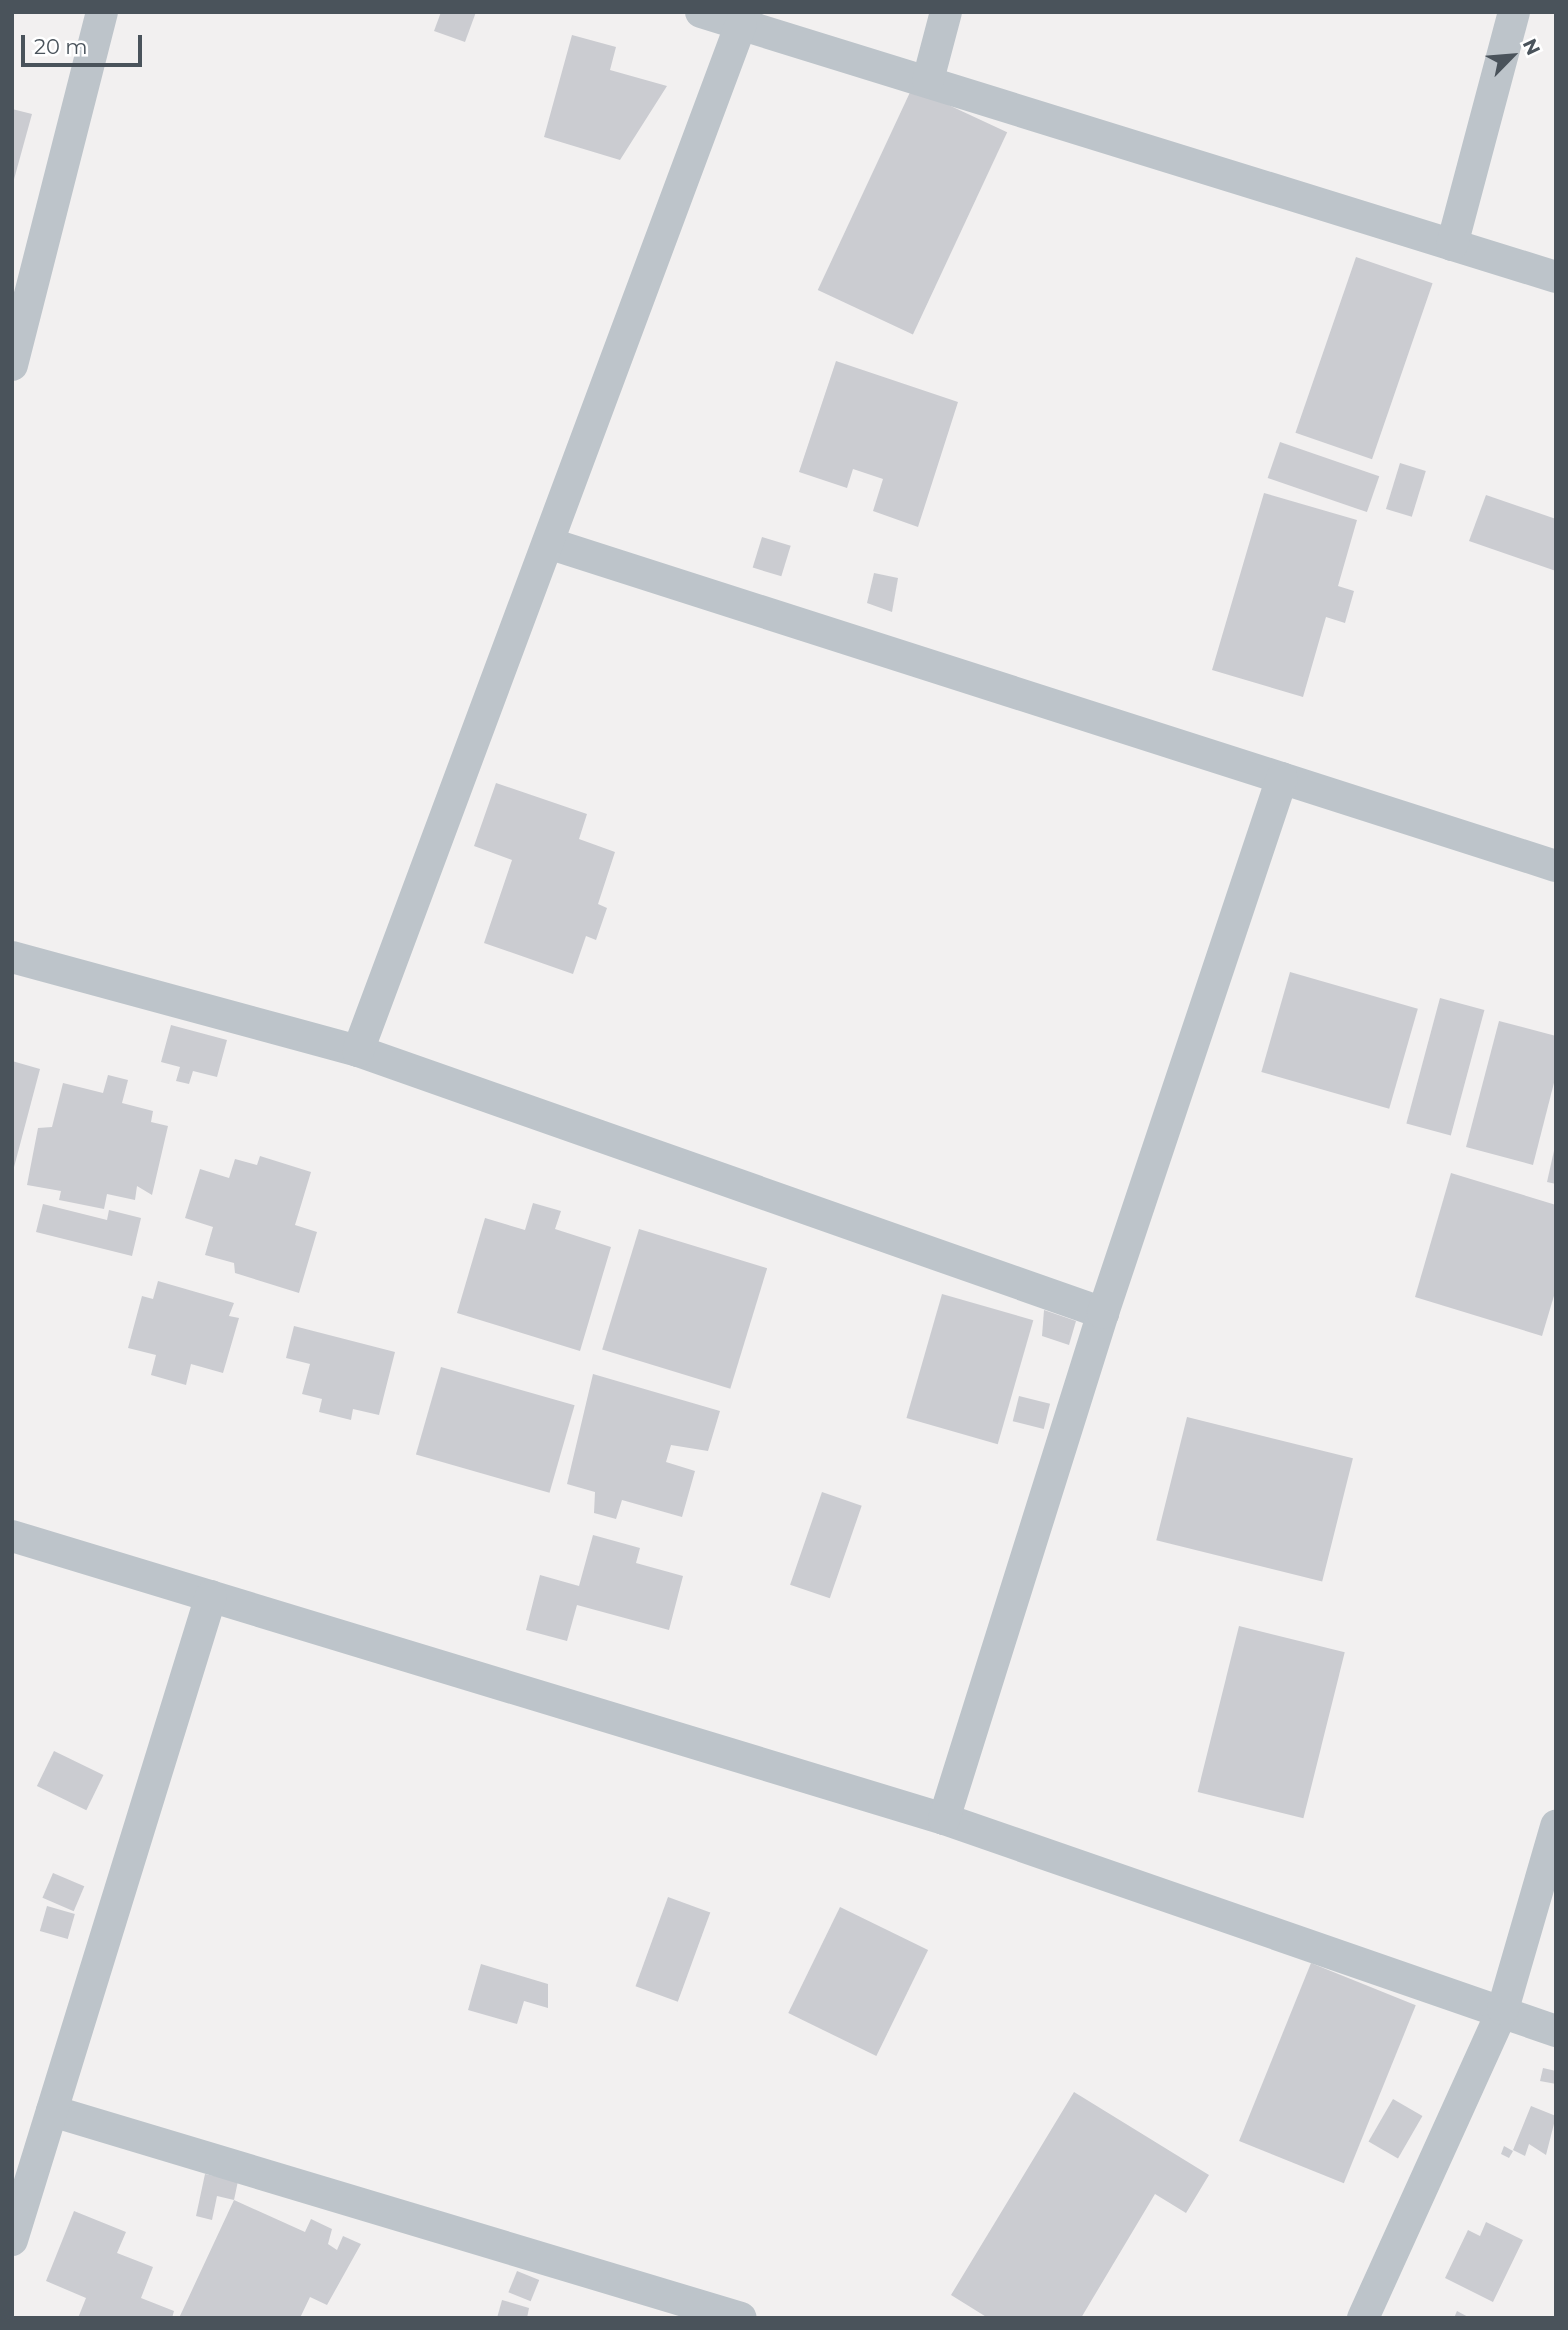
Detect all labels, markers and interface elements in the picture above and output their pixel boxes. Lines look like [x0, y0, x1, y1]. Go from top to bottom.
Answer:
scale bar [24, 21, 145, 65]
north arrow [1477, 21, 1547, 91]
text: 20 m [34, 34, 88, 59]
text: N [1518, 35, 1545, 59]

